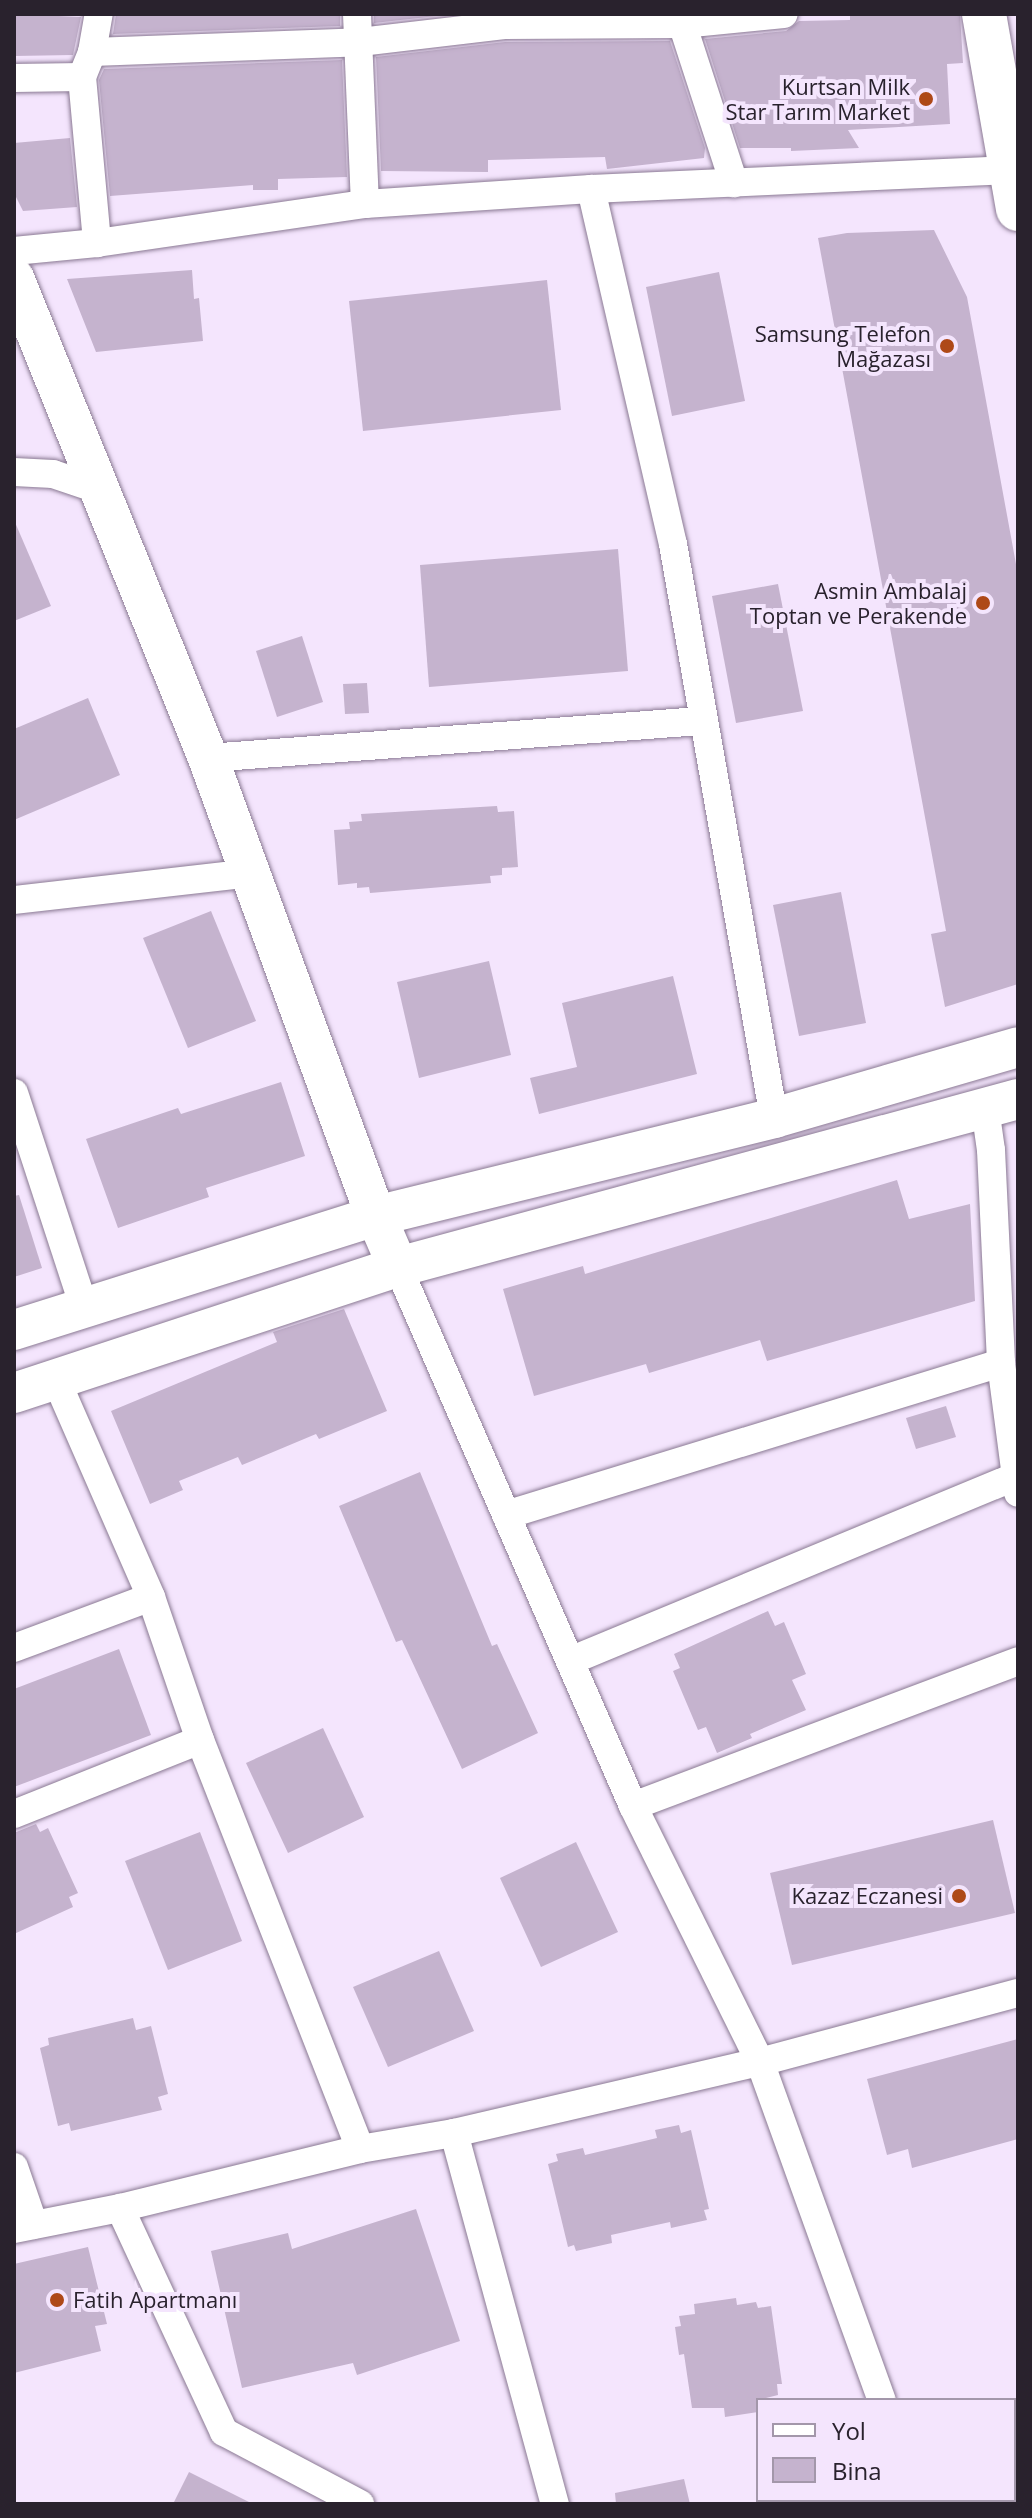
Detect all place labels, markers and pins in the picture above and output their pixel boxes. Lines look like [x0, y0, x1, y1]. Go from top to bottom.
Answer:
place label: Kurtsan Milk Star Tarım Market [725, 73, 910, 124]
marker: Kurtsan Milk Star Tarım Market [917, 90, 935, 108]
place label: Samsung Telefon Mağazası [755, 320, 931, 372]
marker: Samsung Telefon Mağazası [938, 337, 956, 355]
place label: Asmin Ambalaj Toptan ve Perakende [750, 577, 967, 628]
marker: Asmin Ambalaj Toptan ve Perakende [974, 594, 992, 612]
place label: Kazaz Eczanesi [792, 1883, 943, 1909]
marker: Kazaz Eczanesi [950, 1887, 968, 1905]
place label: Fatih Apartmanı [73, 2287, 237, 2313]
marker: Fatih Apartmanı [48, 2291, 66, 2309]

